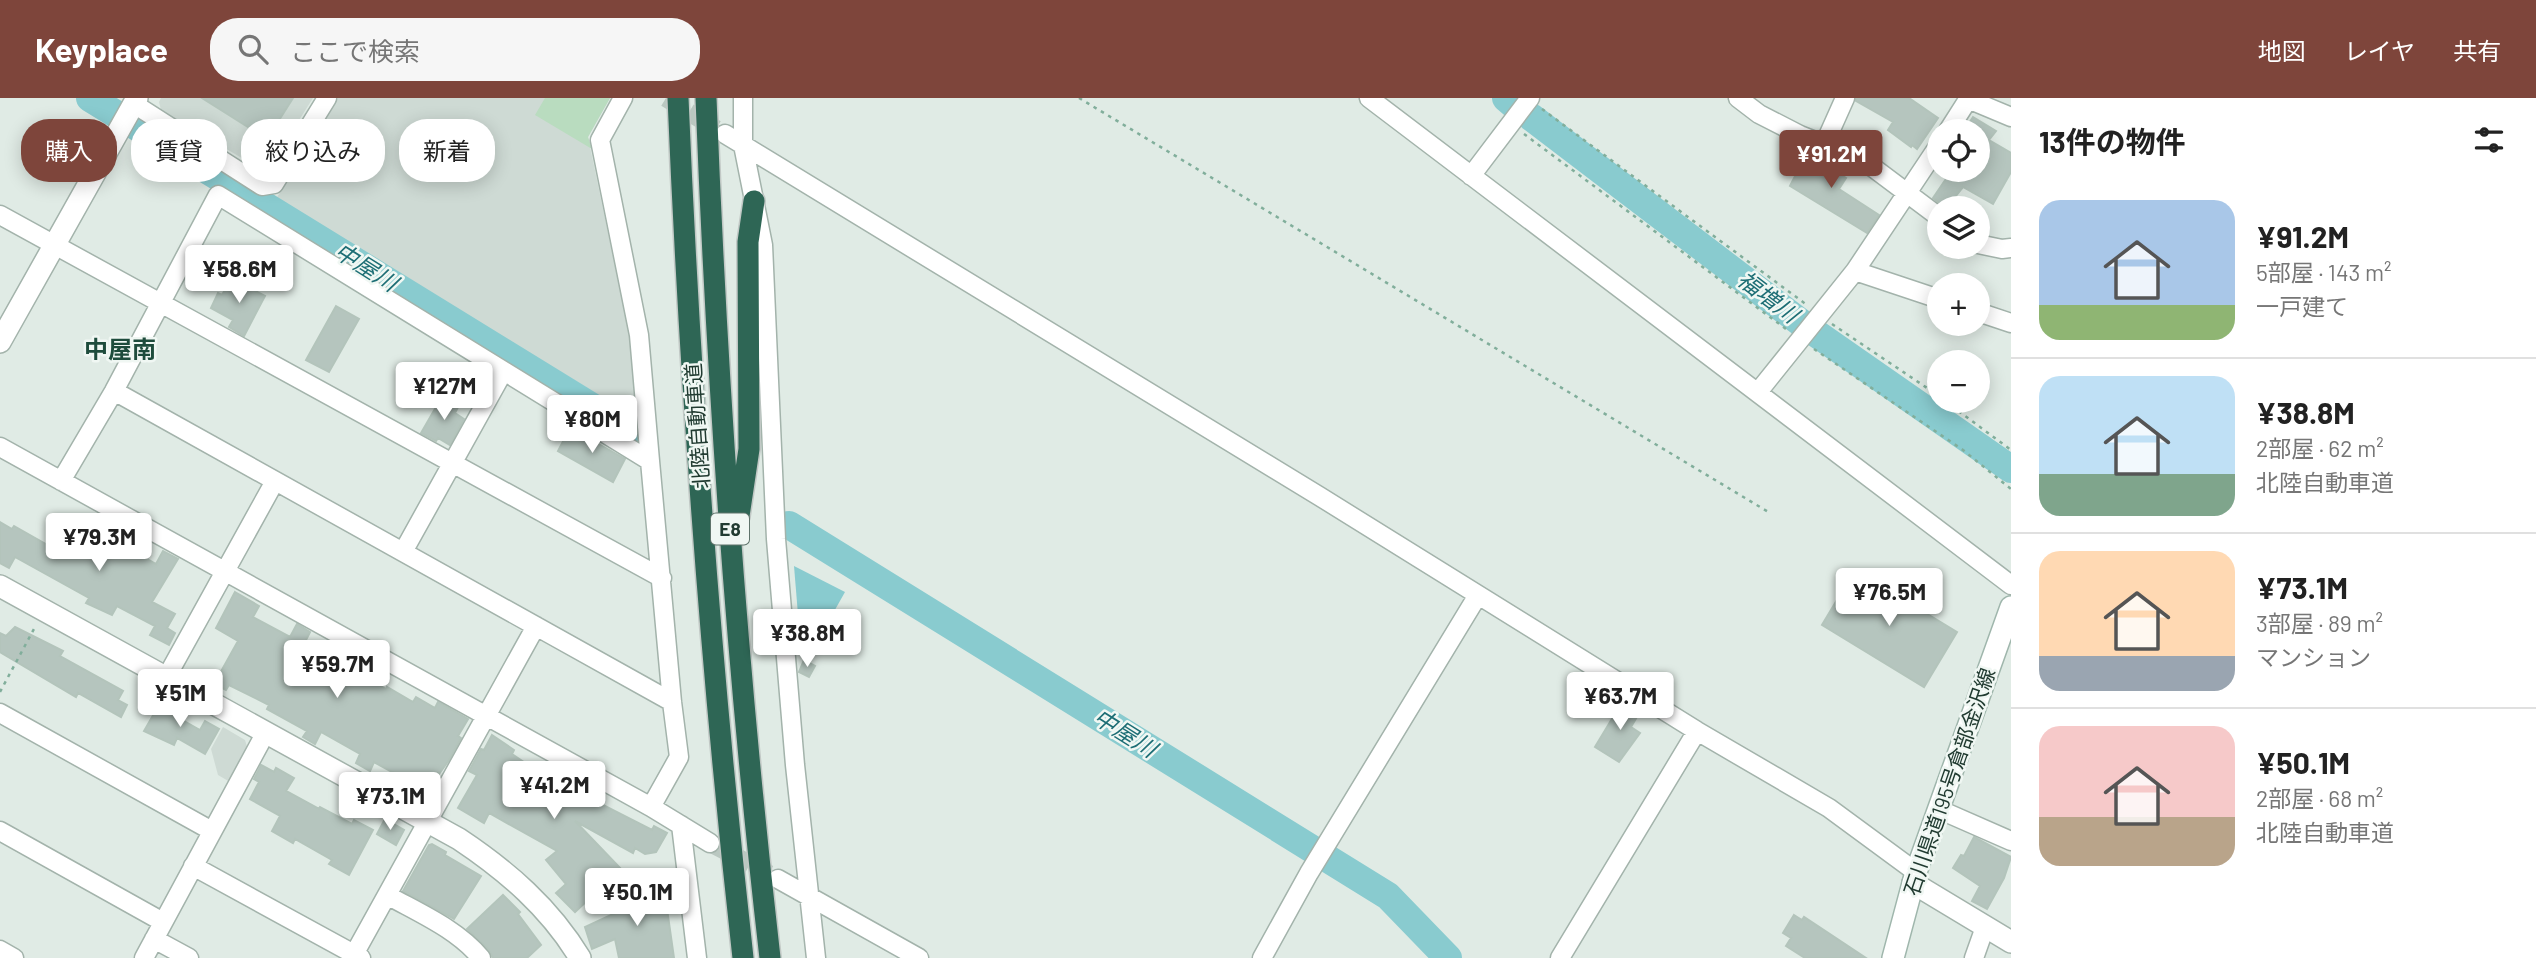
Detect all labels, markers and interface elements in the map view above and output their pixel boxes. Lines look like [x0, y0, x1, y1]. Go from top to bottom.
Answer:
search box [210, 18, 700, 81]
text: Keyplace [35, 29, 168, 69]
icon: search [234, 30, 272, 68]
text: ここで検索 [290, 35, 420, 66]
text: 地図 [2258, 36, 2306, 65]
text: レイヤ [2344, 36, 2415, 65]
text: 共有 [2453, 36, 2501, 65]
chip: 購入 [21, 119, 117, 182]
chip: 賃貸 [131, 119, 227, 182]
chip: 絞り込み [241, 119, 385, 182]
chip: 新着 [399, 119, 495, 182]
map controls [1927, 119, 1990, 413]
button: locate [1927, 119, 1990, 182]
icon: filters [2470, 121, 2508, 159]
text: 13件の物件 [2039, 123, 2186, 159]
pin: ¥91.2M [1774, 130, 1888, 190]
text: ¥91.2M [1795, 139, 1867, 167]
button: layers [1927, 196, 1990, 259]
text: ¥91.2M [2256, 218, 2349, 254]
icon: home [2095, 228, 2179, 312]
water label: 中屋川 [330, 236, 406, 298]
pin: ¥58.6M [182, 246, 296, 305]
text: ¥58.6M [201, 254, 277, 282]
text: 5部屋 · 143 m² [2256, 258, 2392, 286]
water label: 福増川 [1733, 264, 1807, 330]
button: + [1927, 273, 1990, 336]
text: 一戸建て [2256, 292, 2348, 320]
district label: 中屋南 [84, 334, 156, 363]
button: − [1927, 350, 1990, 413]
pin: ¥127M [395, 362, 493, 422]
street label: 北陸自動車道 [680, 362, 713, 490]
text: ¥127M [412, 371, 476, 399]
text: ¥38.8M [2256, 394, 2355, 430]
pin: ¥80M [551, 396, 633, 455]
text: ¥80M [563, 404, 621, 432]
icon: home [2095, 404, 2179, 488]
text: 2部屋 · 62 m² [2256, 434, 2384, 462]
text: 北陸自動車道 [2256, 468, 2394, 496]
pin: ¥79.3M [42, 514, 156, 573]
road number: E8 [711, 514, 749, 544]
text: ¥79.3M [62, 522, 136, 550]
pin: ¥76.5M [1832, 568, 1946, 628]
text: ¥73.1M [2256, 569, 2348, 605]
text: ¥76.5M [1852, 577, 1926, 605]
icon: home [2095, 579, 2179, 663]
text: 3部屋 · 89 m² [2256, 609, 2383, 637]
pin: ¥38.8M [750, 610, 864, 669]
text: ¥38.8M [769, 618, 845, 646]
pin: ¥59.7M [280, 640, 394, 700]
text: マンション [2256, 643, 2371, 671]
text: ¥59.7M [300, 649, 374, 677]
street label: 石川県道195号倉部金沢線 [1898, 664, 1999, 899]
pin: ¥51M [139, 670, 221, 729]
pin: ¥63.7M [1563, 672, 1677, 732]
text: ¥51M [154, 678, 206, 706]
text: ¥63.7M [1583, 681, 1657, 709]
water label: 中屋川 [1089, 702, 1165, 764]
text: ¥50.1M [2256, 744, 2350, 780]
icon: home [2095, 754, 2179, 838]
pin: ¥41.2M [497, 762, 611, 821]
text: ¥41.2M [518, 770, 590, 798]
pin: ¥73.1M [333, 772, 447, 832]
text: ¥73.1M [355, 781, 425, 809]
text: 2部屋 · 68 m² [2256, 784, 2383, 812]
text: 北陸自動車道 [2256, 818, 2394, 846]
pin: ¥50.1M [580, 868, 694, 928]
text: ¥50.1M [601, 877, 673, 905]

